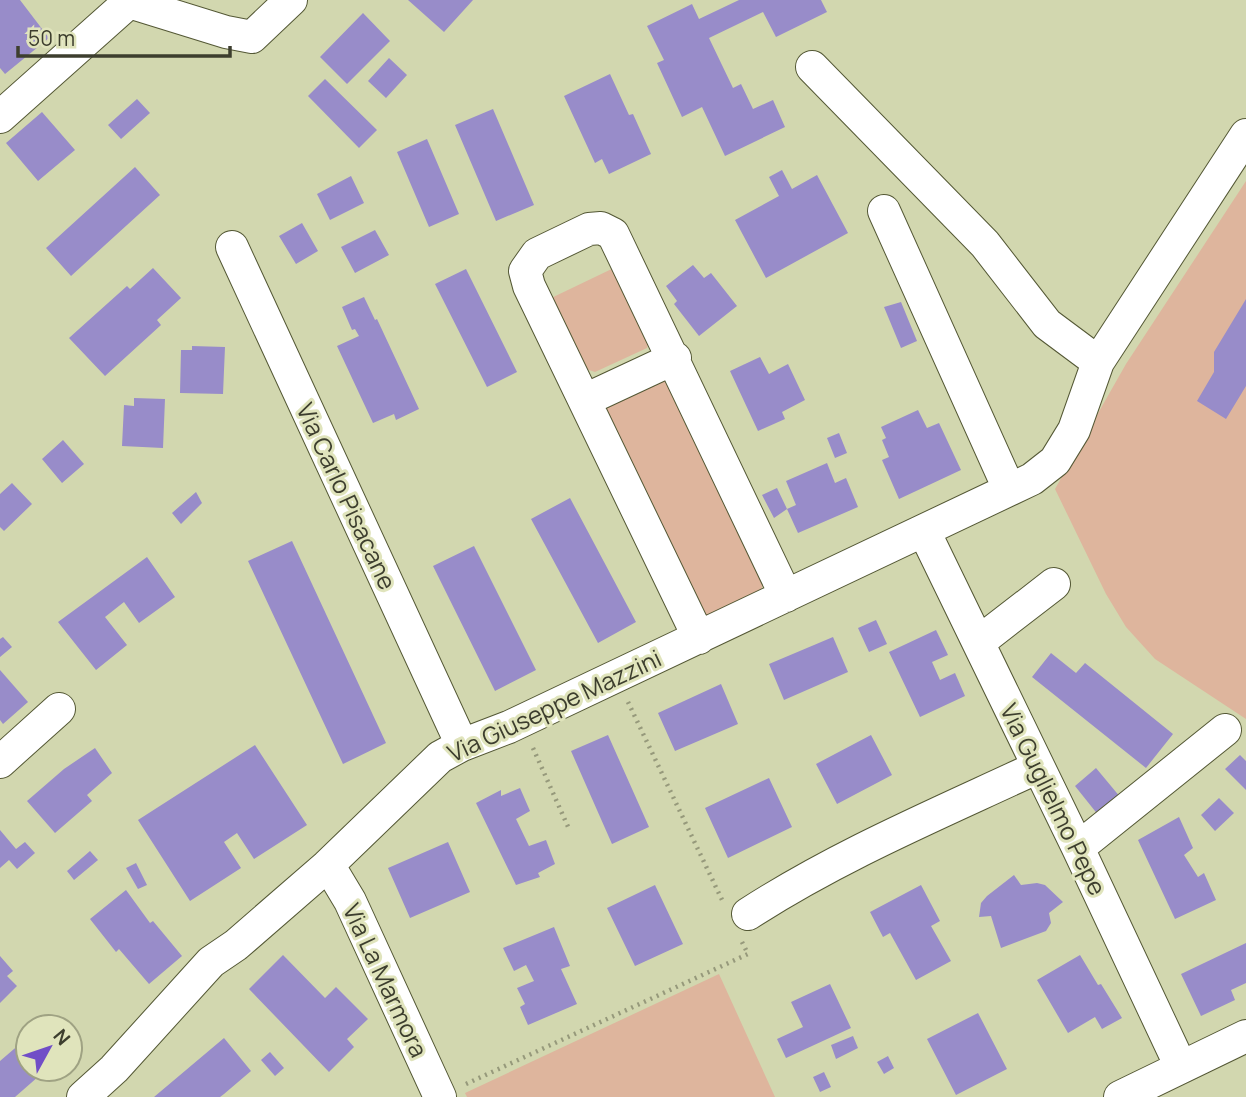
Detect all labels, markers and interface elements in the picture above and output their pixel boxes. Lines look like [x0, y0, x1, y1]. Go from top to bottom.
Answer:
scale bar [18, 14, 229, 58]
text: 50 m [28, 24, 75, 52]
street label: Via Carlo Pisacane [289, 397, 405, 595]
street label: Via Giuseppe Mazzini [442, 641, 666, 769]
street label: Via Guglielmo Pepe [993, 698, 1115, 900]
street label: Via La Marmora [336, 898, 436, 1062]
north arrow [14, 1013, 84, 1083]
text: N [48, 1023, 76, 1051]

